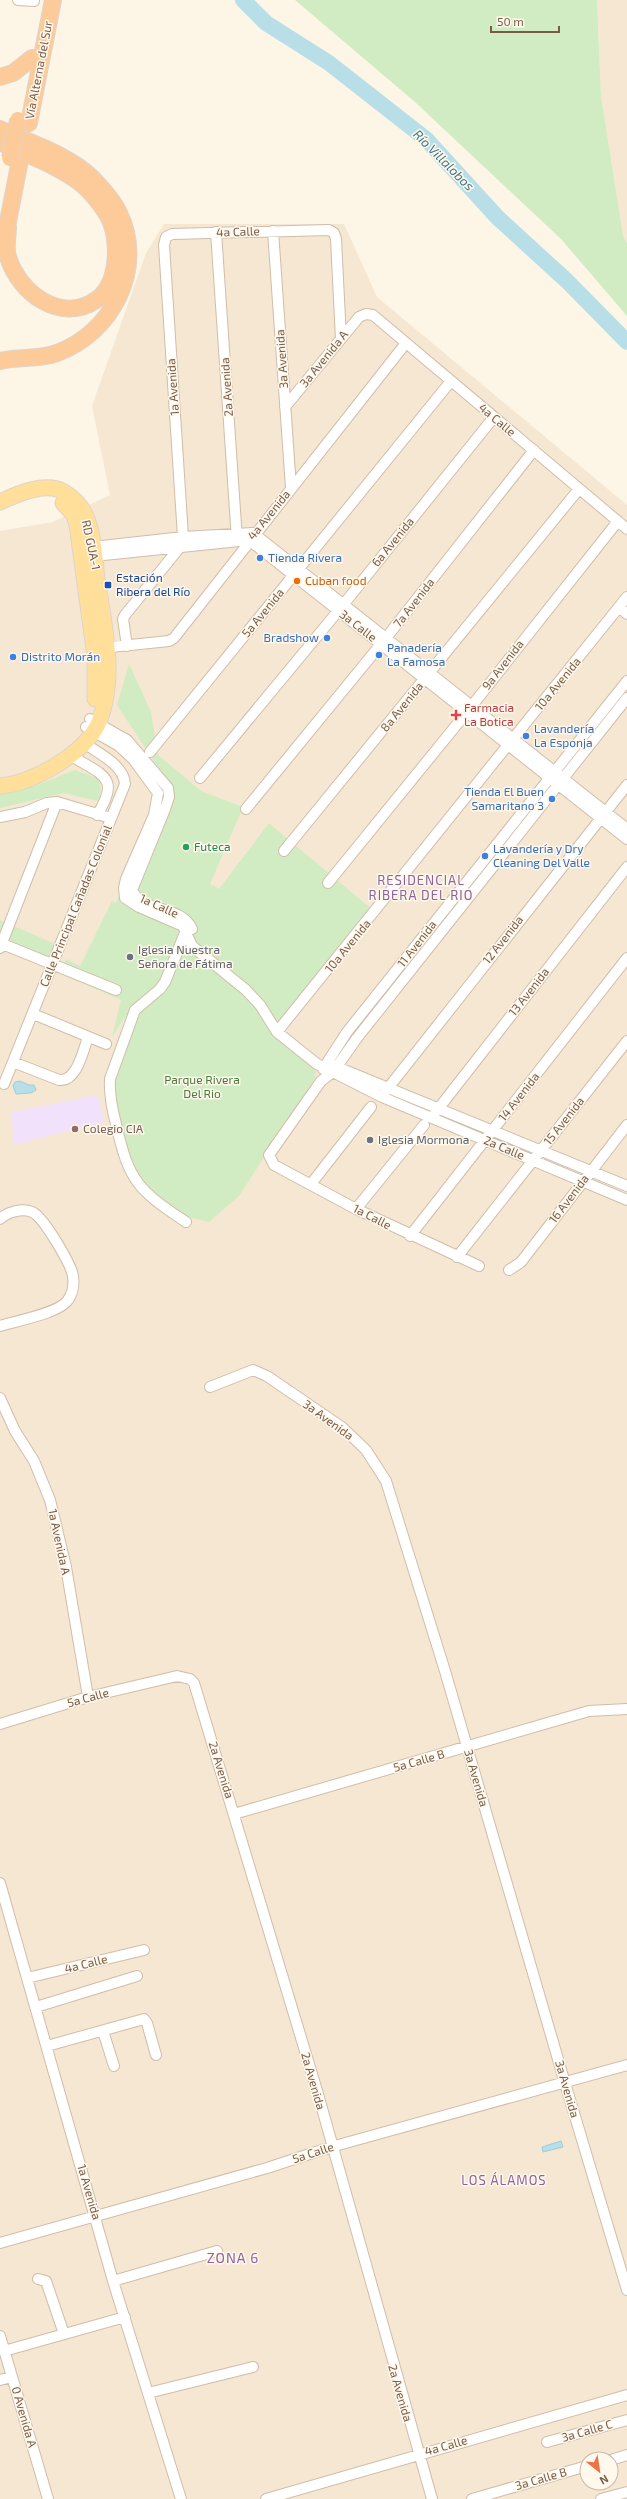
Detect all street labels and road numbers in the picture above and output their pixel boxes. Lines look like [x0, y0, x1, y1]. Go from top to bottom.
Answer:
street label: Vía Alterna del Sur [22, 19, 54, 120]
street label: 4a Calle [216, 223, 260, 239]
street label: 3a Avenida A [296, 327, 351, 390]
street label: 3a Avenida [272, 329, 290, 389]
street label: 2a Avenida [217, 357, 235, 417]
street label: 1a Avenida [163, 358, 181, 416]
street label: 4a Calle [476, 400, 519, 439]
street label: 4a Avenida [244, 487, 292, 542]
street label: 6a Avenida [368, 514, 416, 569]
street label: RD GUA-1 [80, 518, 104, 571]
street label: 7a Avenida [390, 575, 437, 630]
street label: 5a Avenida [238, 585, 286, 640]
street label: 3a Calle [337, 606, 380, 644]
street label: 9a Avenida [478, 637, 526, 692]
street label: 10a Avenida [532, 654, 583, 713]
street label: 8a Avenida [377, 679, 425, 734]
street label: Calle Principal Cañadas Colonial [36, 822, 114, 989]
street label: 1a Calle [138, 890, 181, 920]
street label: 12 Avenida [479, 913, 525, 966]
street label: 10a Avenida [322, 916, 373, 975]
street label: 11 Avenida [394, 917, 439, 969]
street label: 13 Avenida [505, 965, 551, 1018]
street label: 14 Avenida [495, 1069, 542, 1124]
street label: 15 Avenida [540, 1094, 586, 1147]
street label: 2a Calle [482, 1132, 527, 1162]
street label: 16 Avenida [545, 1171, 591, 1226]
street label: 1a Calle [351, 1201, 394, 1232]
street label: 3a Avenida [301, 1396, 357, 1442]
street label: 1a Avenida A [46, 1508, 74, 1577]
street label: 5a Calle [65, 1685, 110, 1709]
street label: 2a Avenida [207, 1739, 237, 1800]
street label: 5a Calle B [391, 1746, 446, 1774]
street label: 3a Avenida [462, 1747, 492, 1808]
street label: 4a Calle [63, 1951, 109, 1975]
street label: 2a Avenida [299, 2050, 329, 2111]
street label: 3a Avenida [553, 2058, 583, 2119]
street label: 5a Calle [290, 2139, 335, 2165]
street label: 1a Avenida [75, 2162, 105, 2221]
street label: 2a Avenida [386, 2362, 416, 2423]
street label: 0 Avenida A [10, 2385, 40, 2449]
street label: 3a Calle C [560, 2416, 614, 2444]
street label: 4a Calle [423, 2432, 469, 2458]
street label: 3a Calle B [513, 2464, 568, 2492]

